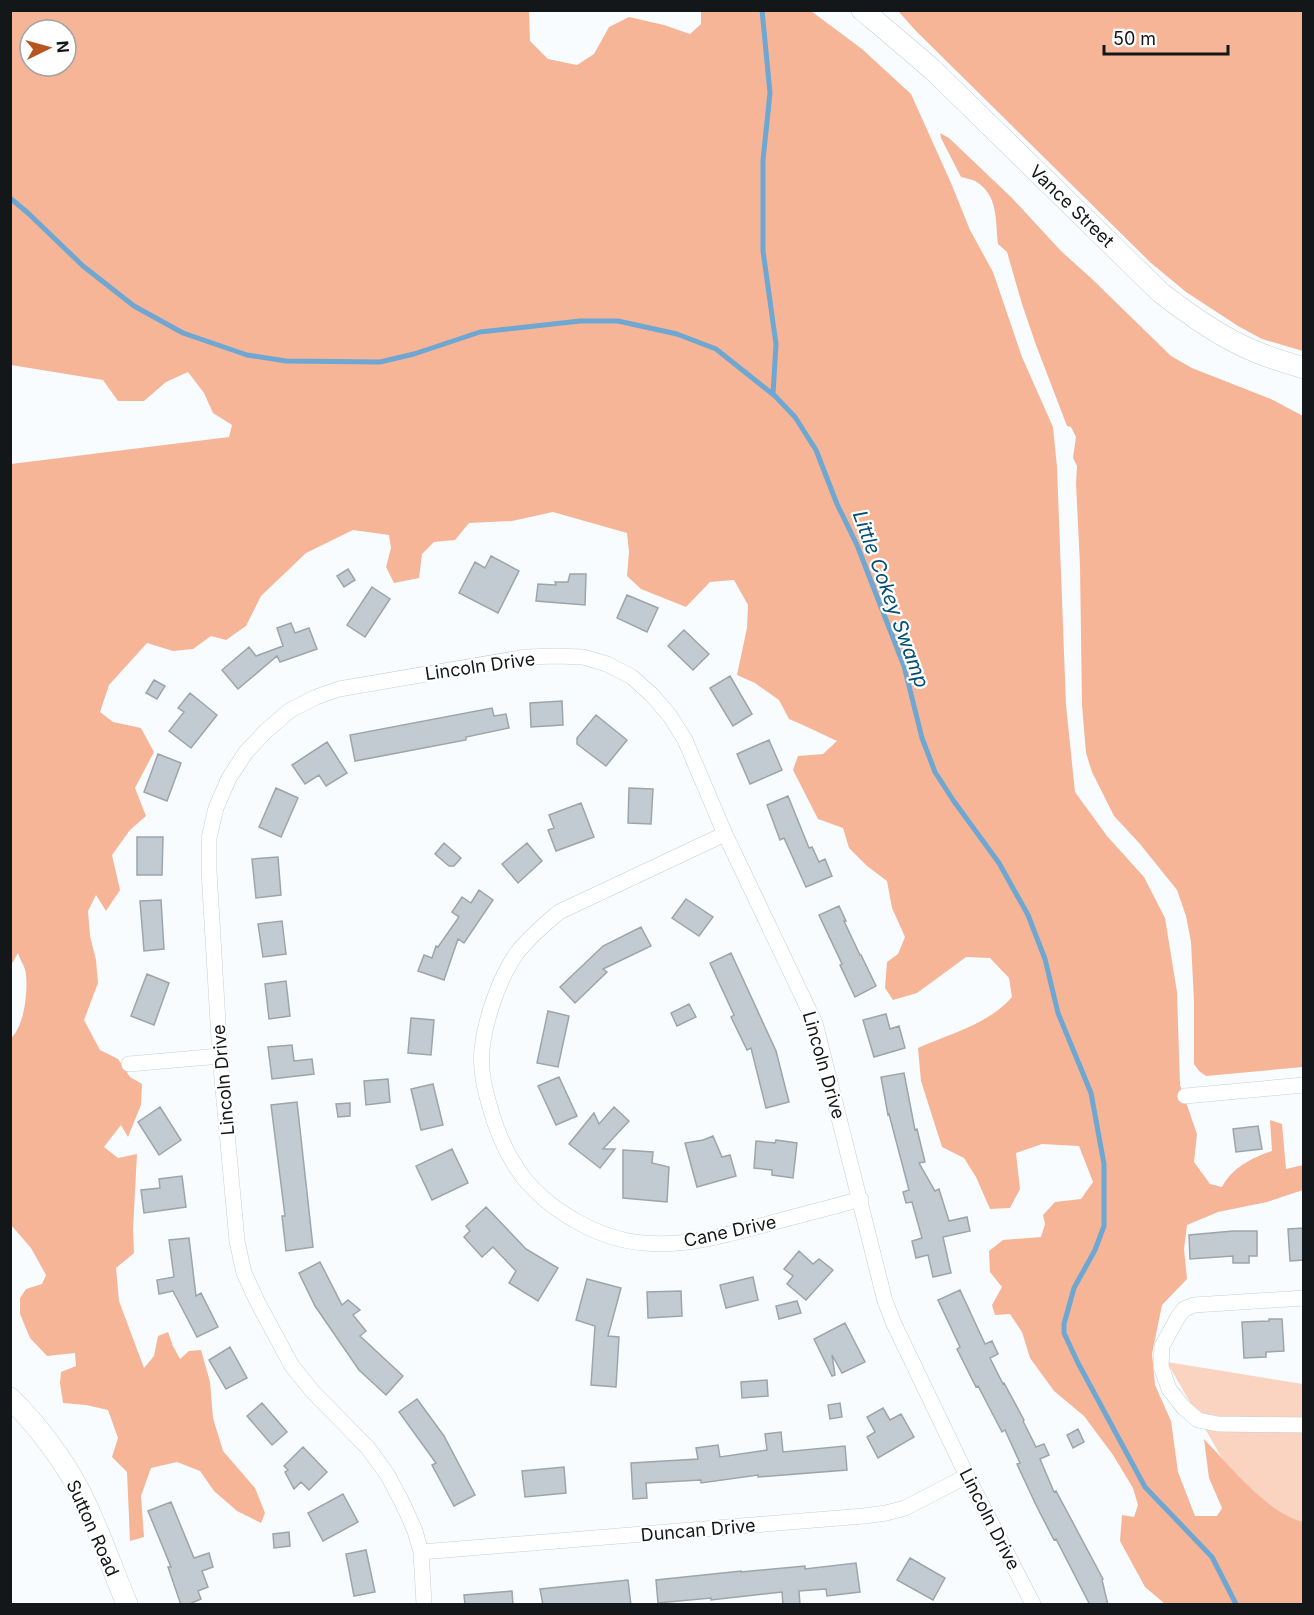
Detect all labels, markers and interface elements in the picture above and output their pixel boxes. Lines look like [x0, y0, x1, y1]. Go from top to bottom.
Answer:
north arrow [18, 18, 78, 78]
scale bar [1104, 18, 1228, 56]
text: 50 m [1113, 28, 1156, 49]
text: N [52, 40, 73, 54]
street label: Vance Street [1026, 161, 1119, 251]
water label: Little Cokey Swamp [848, 507, 934, 691]
street label: Lincoln Drive [424, 648, 536, 684]
street label: Lincoln Drive [799, 1009, 849, 1121]
street label: Lincoln Drive [208, 1024, 238, 1136]
street label: Cane Drive [682, 1211, 778, 1251]
street label: Lincoln Drive [955, 1465, 1025, 1573]
street label: Sutton Road [62, 1477, 124, 1579]
street label: Duncan Drive [640, 1515, 756, 1545]

